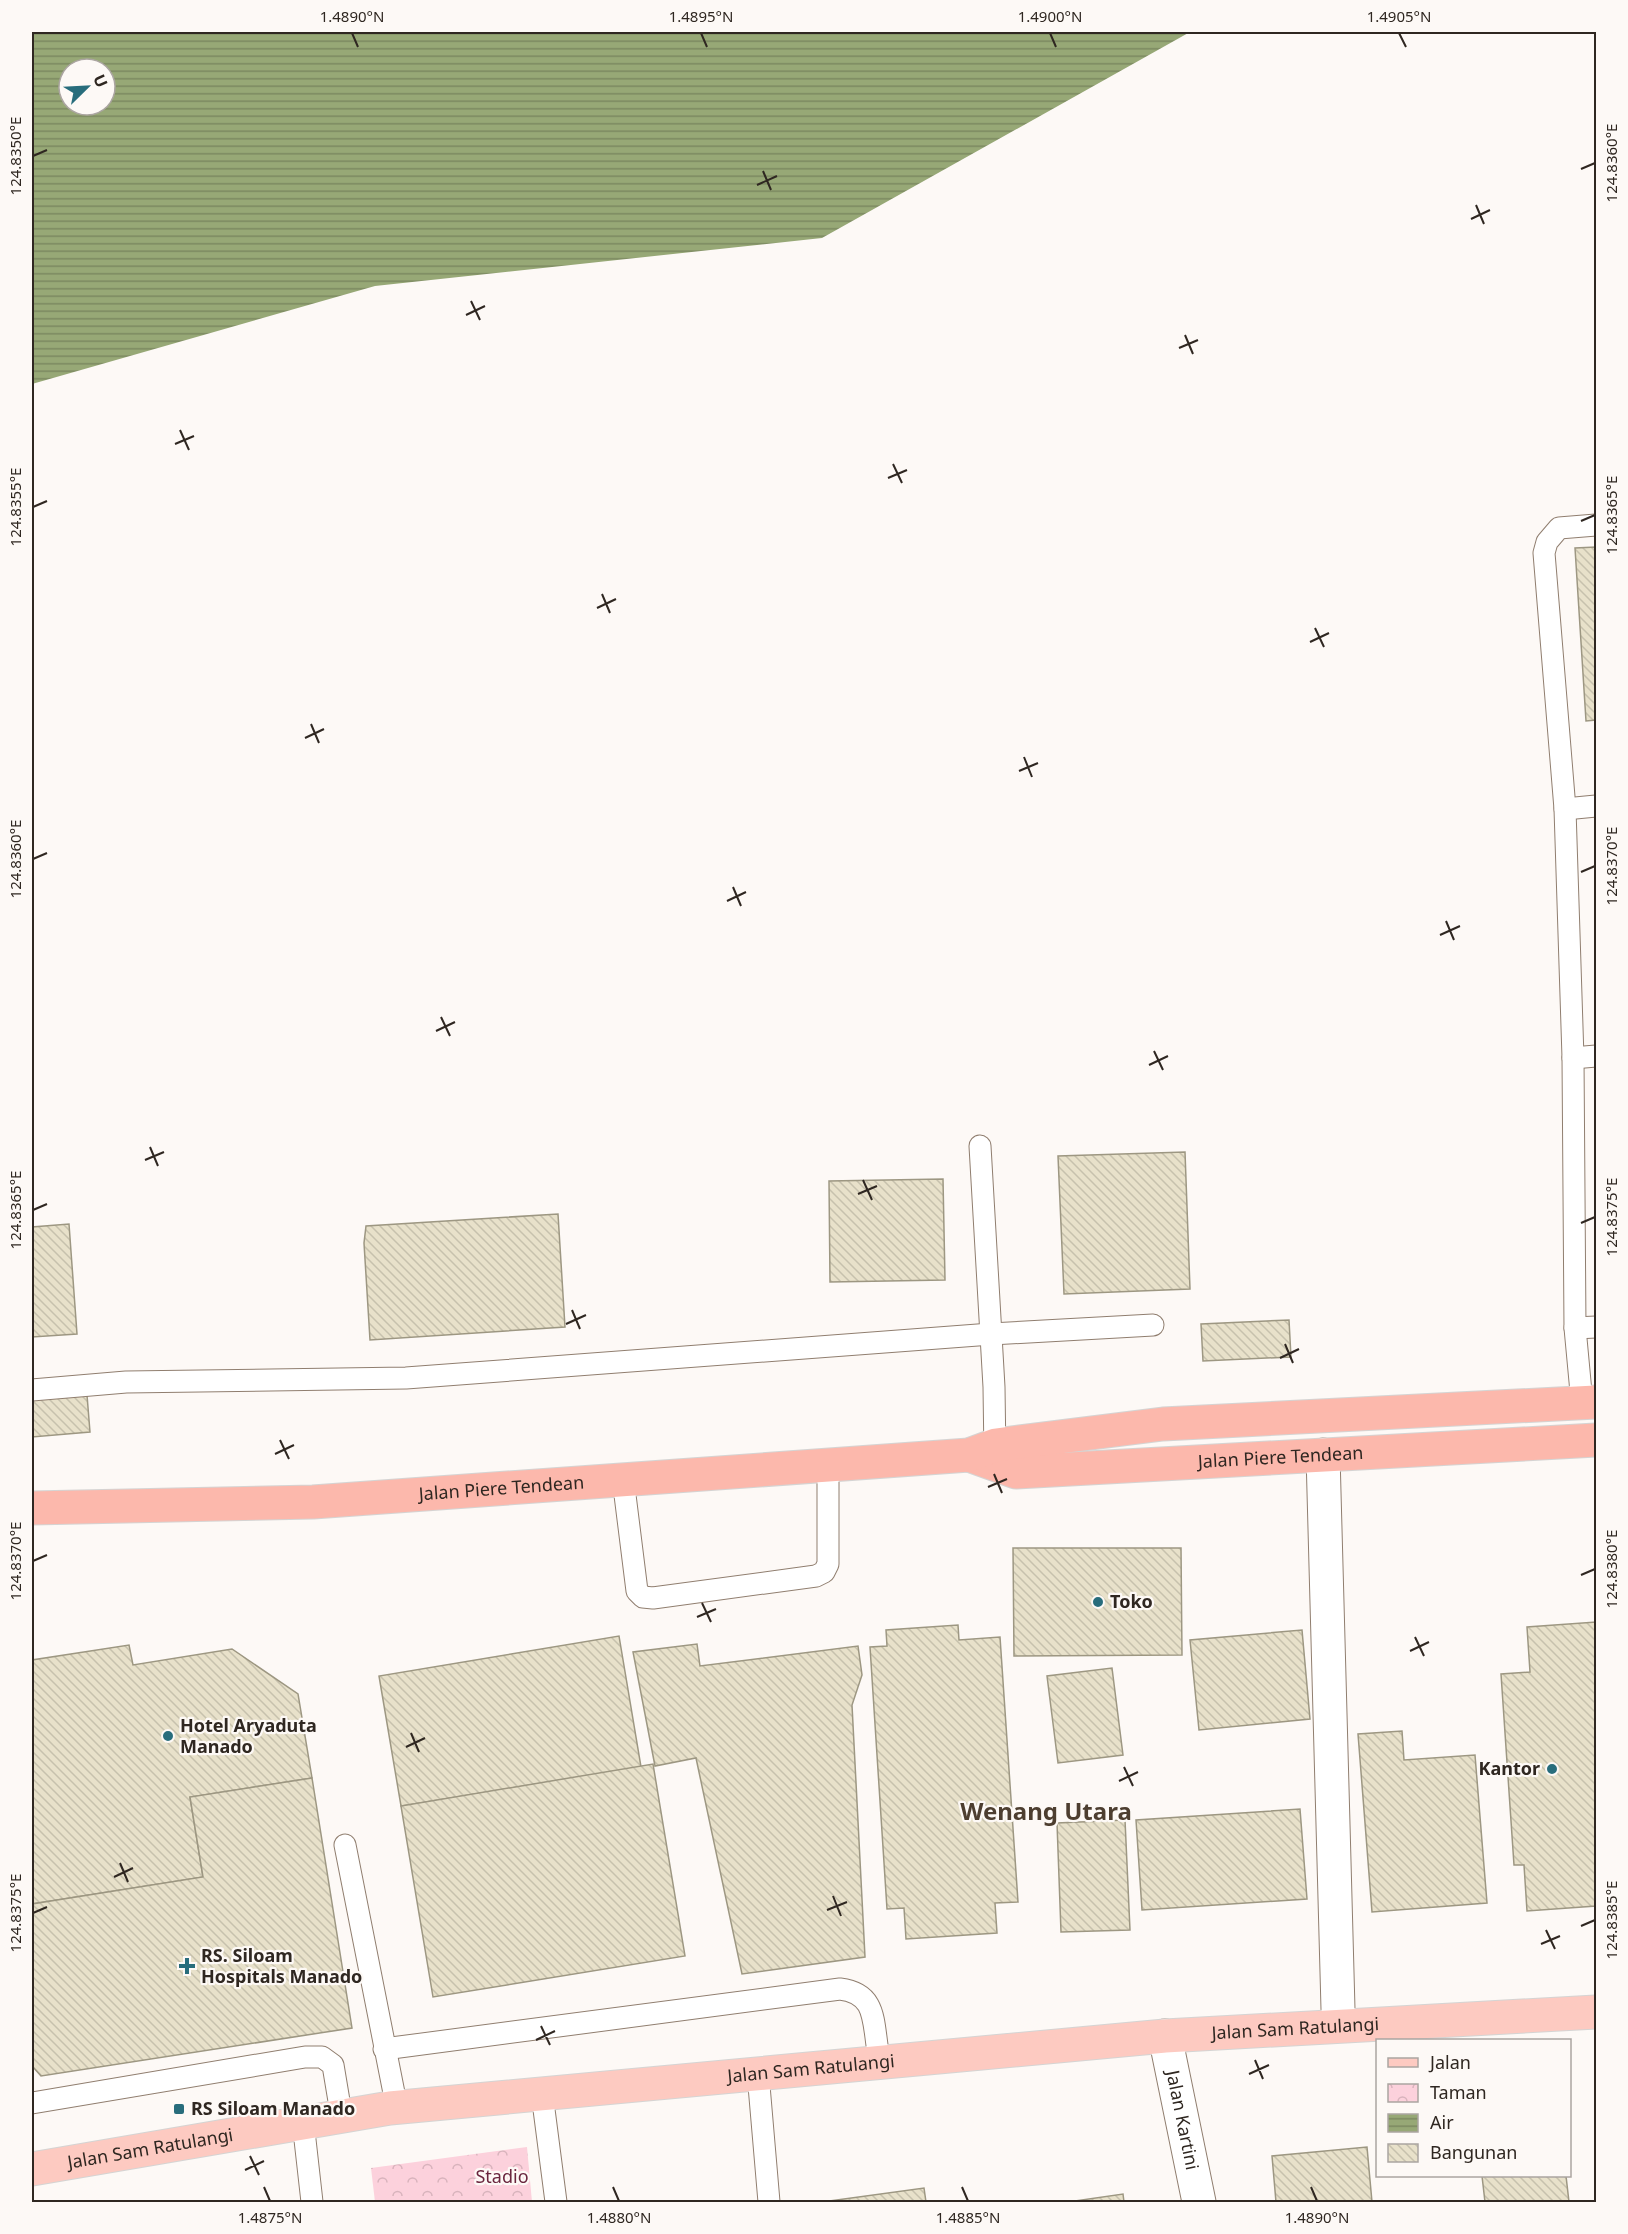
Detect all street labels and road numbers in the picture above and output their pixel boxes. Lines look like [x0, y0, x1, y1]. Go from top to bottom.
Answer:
street label: Jalan Piere Tendean [1195, 1440, 1364, 1473]
street label: Jalan Piere Tendean [416, 1470, 585, 1506]
street label: Jalan Sam Ratulangi [1209, 2011, 1380, 2045]
street label: Jalan Sam Ratulangi [724, 2048, 896, 2088]
street label: Jalan Kartini [1161, 2066, 1205, 2172]
street label: Jalan Sam Ratulangi [63, 2122, 235, 2174]

